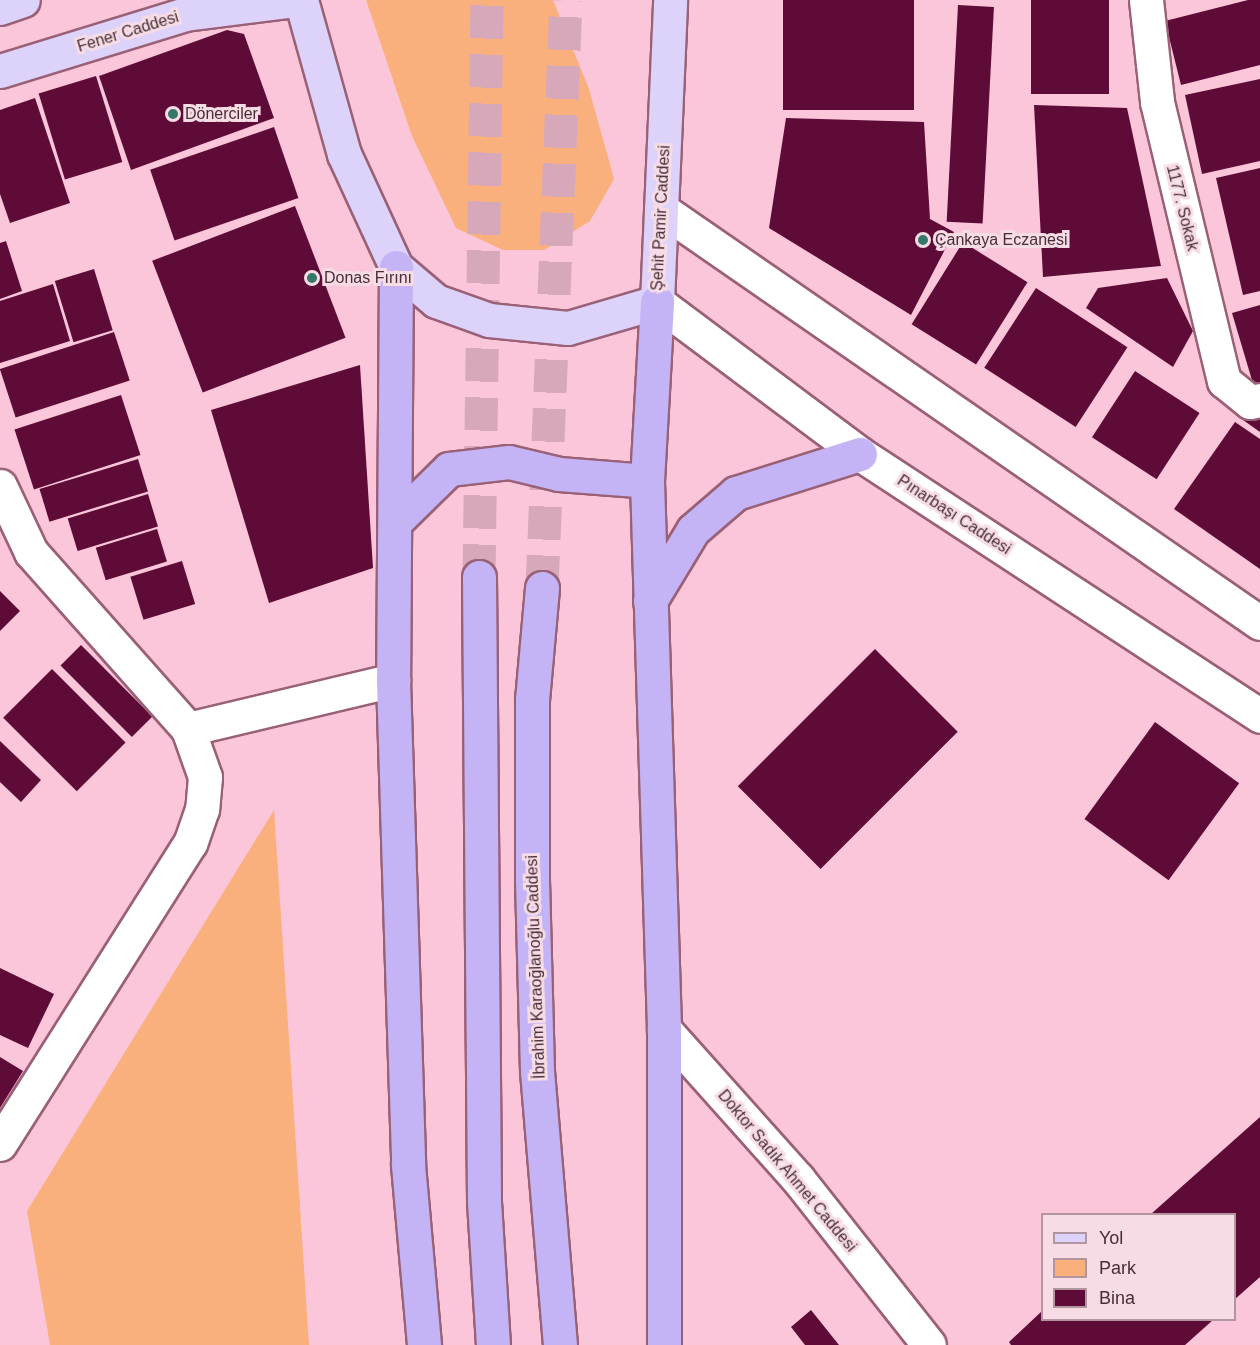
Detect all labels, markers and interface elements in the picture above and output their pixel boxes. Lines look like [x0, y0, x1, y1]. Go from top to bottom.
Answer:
street label: Fener Caddesi [75, 7, 181, 57]
place label: Dönerciler [185, 104, 258, 124]
marker: Dönerciler [166, 107, 180, 121]
street label: Şehit Pamir Caddesi [648, 145, 674, 291]
street label: 1177. Sokak [1162, 163, 1202, 253]
place label: Çankaya Eczanesi [935, 230, 1068, 250]
marker: Çankaya Eczanesi [916, 233, 930, 247]
place label: Donas Fırını [324, 268, 412, 288]
marker: Donas Fırını [305, 271, 319, 285]
street label: Pınarbaşı Caddesi [894, 471, 1014, 559]
street label: İbrahim Karaoğlanoğlu Caddesi [522, 855, 550, 1079]
street label: Doktor Sadık Ahmet Caddesi [713, 1086, 861, 1256]
legend [1041, 1213, 1236, 1321]
text: Yol [1099, 1228, 1123, 1248]
text: Park [1099, 1258, 1136, 1278]
text: Bina [1099, 1288, 1135, 1308]

